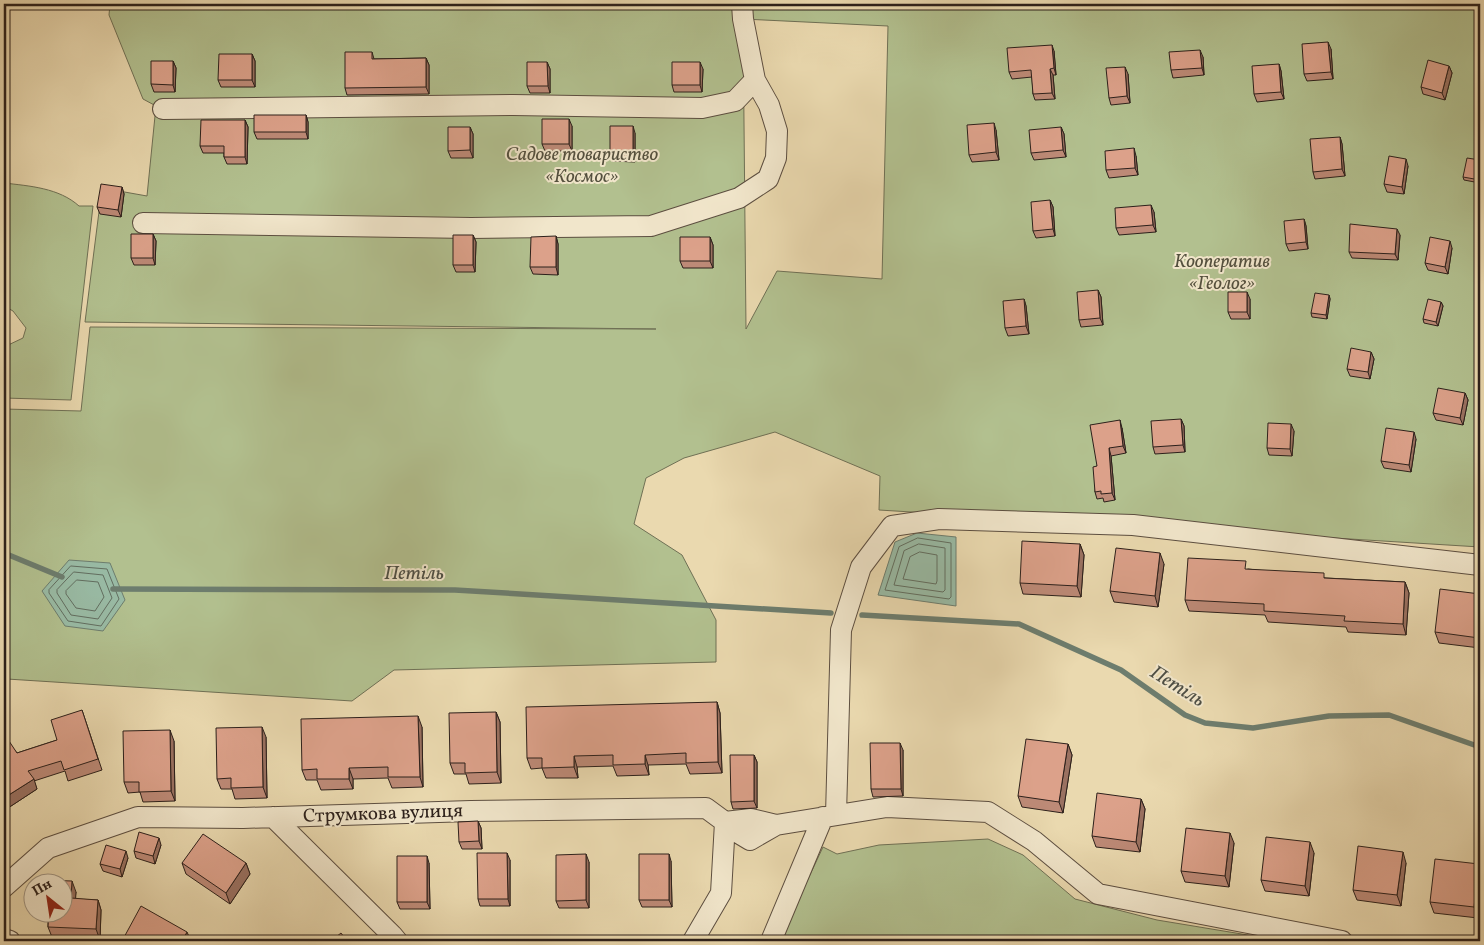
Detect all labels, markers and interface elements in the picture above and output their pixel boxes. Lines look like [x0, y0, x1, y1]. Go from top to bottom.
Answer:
park label: Садове товариство «Космос» [506, 142, 658, 190]
park label: Кооператив «Геолог» [1174, 249, 1270, 297]
water label: Петіль [384, 560, 444, 588]
water label: Петіль [1144, 659, 1210, 715]
street label: Струмкова вулиця [303, 798, 463, 830]
north arrow [22, 872, 72, 922]
text: Пн [29, 875, 56, 901]

